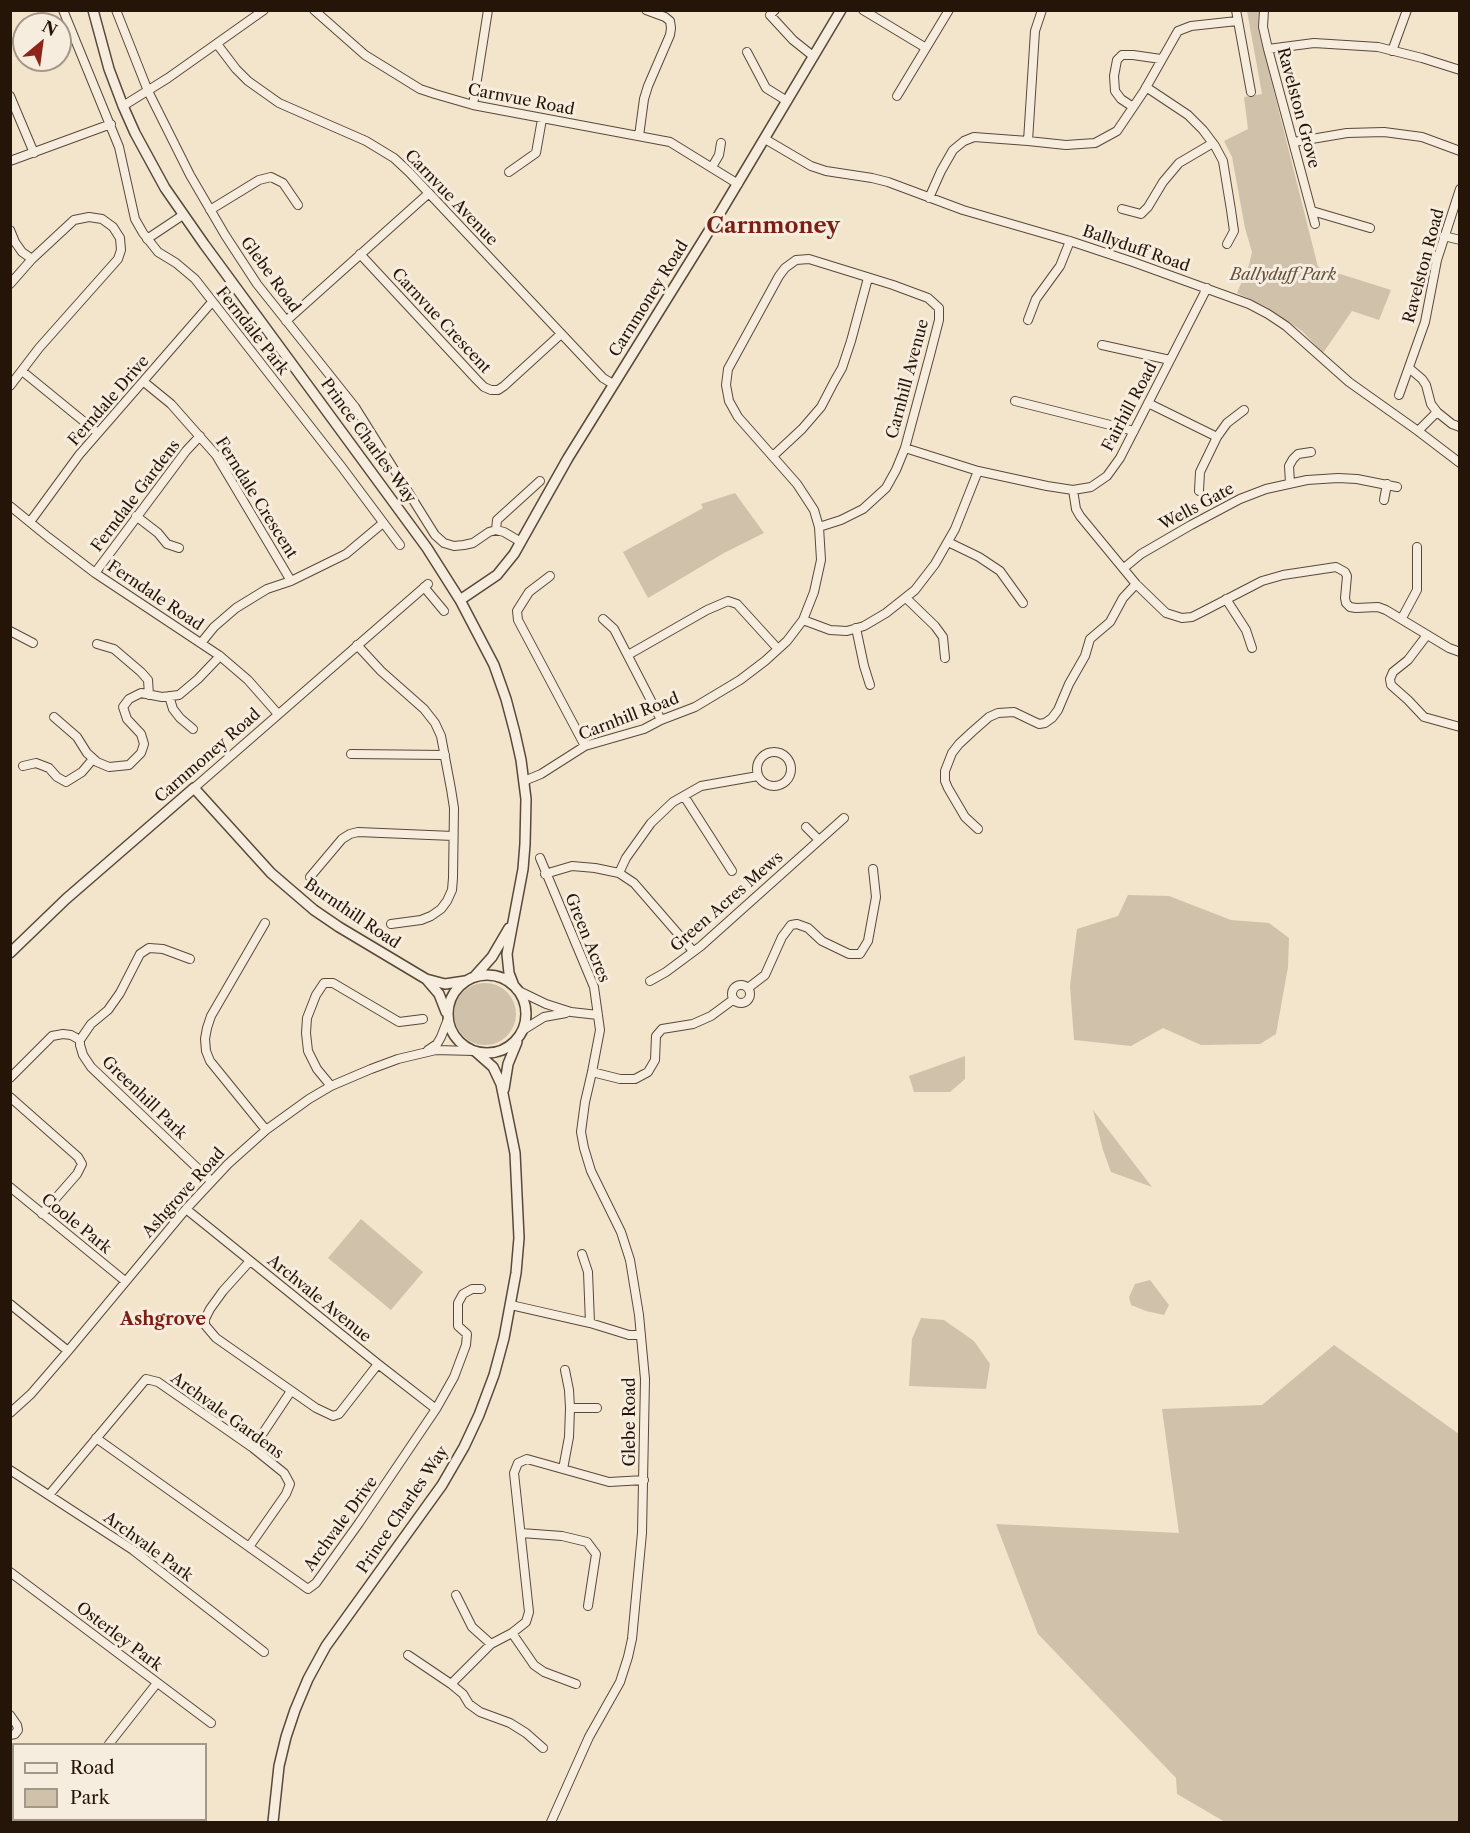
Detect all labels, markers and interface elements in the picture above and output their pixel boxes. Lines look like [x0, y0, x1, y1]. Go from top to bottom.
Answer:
north arrow [12, 12, 72, 72]
text: N [39, 16, 61, 40]
street label: Ravelston Grove [1273, 46, 1323, 170]
street label: Carnvue Road [466, 80, 576, 120]
street label: Carnvue Avenue [400, 146, 502, 250]
street label: Ravelston Road [1399, 207, 1449, 325]
district label: Carnmoney [706, 214, 840, 240]
street label: Ballyduff Road [1080, 222, 1192, 276]
street label: Glebe Road [236, 233, 304, 317]
street label: Carnmoney Road [605, 237, 693, 361]
street label: Carnvue Crescent [387, 264, 495, 378]
park label: Ballyduff Park [1230, 265, 1336, 285]
street label: Ferndale Park [212, 283, 292, 379]
street label: Carnhill Avenue [883, 317, 933, 441]
street label: Ferndale Drive [65, 352, 153, 450]
street label: Fairhill Road [1098, 359, 1162, 455]
street label: Prince Charles Way [316, 375, 420, 507]
street label: Ferndale Crescent [211, 434, 301, 562]
street label: Ferndale Gardens [88, 436, 184, 556]
street label: Wells Gate [1156, 479, 1238, 535]
street label: Ferndale Road [104, 557, 206, 635]
street label: Carnhill Road [576, 689, 682, 745]
street label: Carnmoney Road [151, 705, 265, 807]
street label: Green Acres Mews [667, 848, 787, 956]
street label: Burnthill Road [300, 875, 404, 953]
street label: Green Acres [560, 891, 614, 985]
street label: Greenhill Park [97, 1053, 191, 1143]
street label: Ashgrove Road [139, 1144, 229, 1242]
street label: Coole Park [37, 1190, 115, 1258]
street label: Archvale Avenue [263, 1251, 375, 1347]
district label: Ashgrove [120, 1309, 206, 1331]
street label: Archvale Gardens [167, 1369, 287, 1463]
street label: Glebe Road [620, 1377, 640, 1467]
street label: Prince Charles Way [353, 1443, 453, 1577]
street label: Archvale Drive [300, 1473, 382, 1575]
street label: Archvale Park [100, 1508, 196, 1586]
street label: Osterley Park [72, 1598, 166, 1676]
legend [12, 1743, 207, 1821]
text: Road [70, 1757, 115, 1779]
text: Park [70, 1787, 109, 1809]

